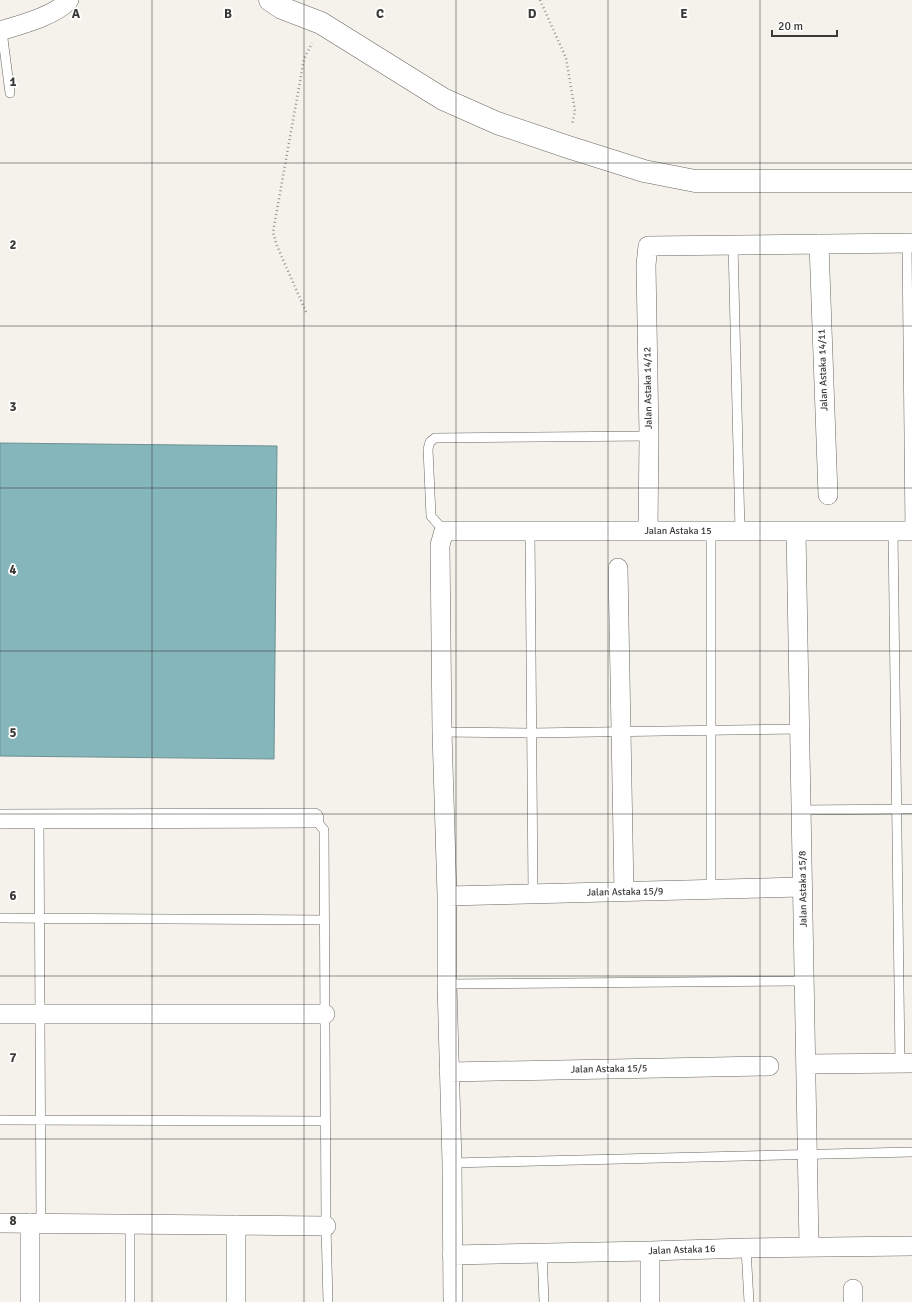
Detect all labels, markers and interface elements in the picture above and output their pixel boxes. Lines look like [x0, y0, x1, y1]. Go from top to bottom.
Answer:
text: A [72, 6, 81, 22]
text: B [224, 6, 232, 22]
text: C [376, 6, 384, 22]
text: D [528, 6, 537, 22]
text: E [680, 6, 688, 22]
scale bar [772, 12, 837, 38]
text: 20 m [778, 19, 803, 34]
text: 1 [9, 74, 17, 90]
text: 2 [9, 237, 17, 253]
street label: Jalan Astaka 14/11 [816, 329, 830, 411]
street label: Jalan Astaka 14/12 [641, 347, 655, 429]
text: 3 [9, 399, 17, 415]
street label: Jalan Astaka 15 [644, 525, 712, 537]
text: 4 [9, 562, 17, 578]
text: 5 [9, 725, 17, 741]
street label: Jalan Astaka 15/8 [796, 851, 810, 927]
street label: Jalan Astaka 15/9 [587, 885, 663, 899]
text: 6 [9, 888, 17, 904]
text: 7 [9, 1050, 17, 1066]
street label: Jalan Astaka 15/5 [571, 1062, 647, 1076]
text: 8 [9, 1213, 17, 1229]
street label: Jalan Astaka 16 [648, 1243, 716, 1257]

